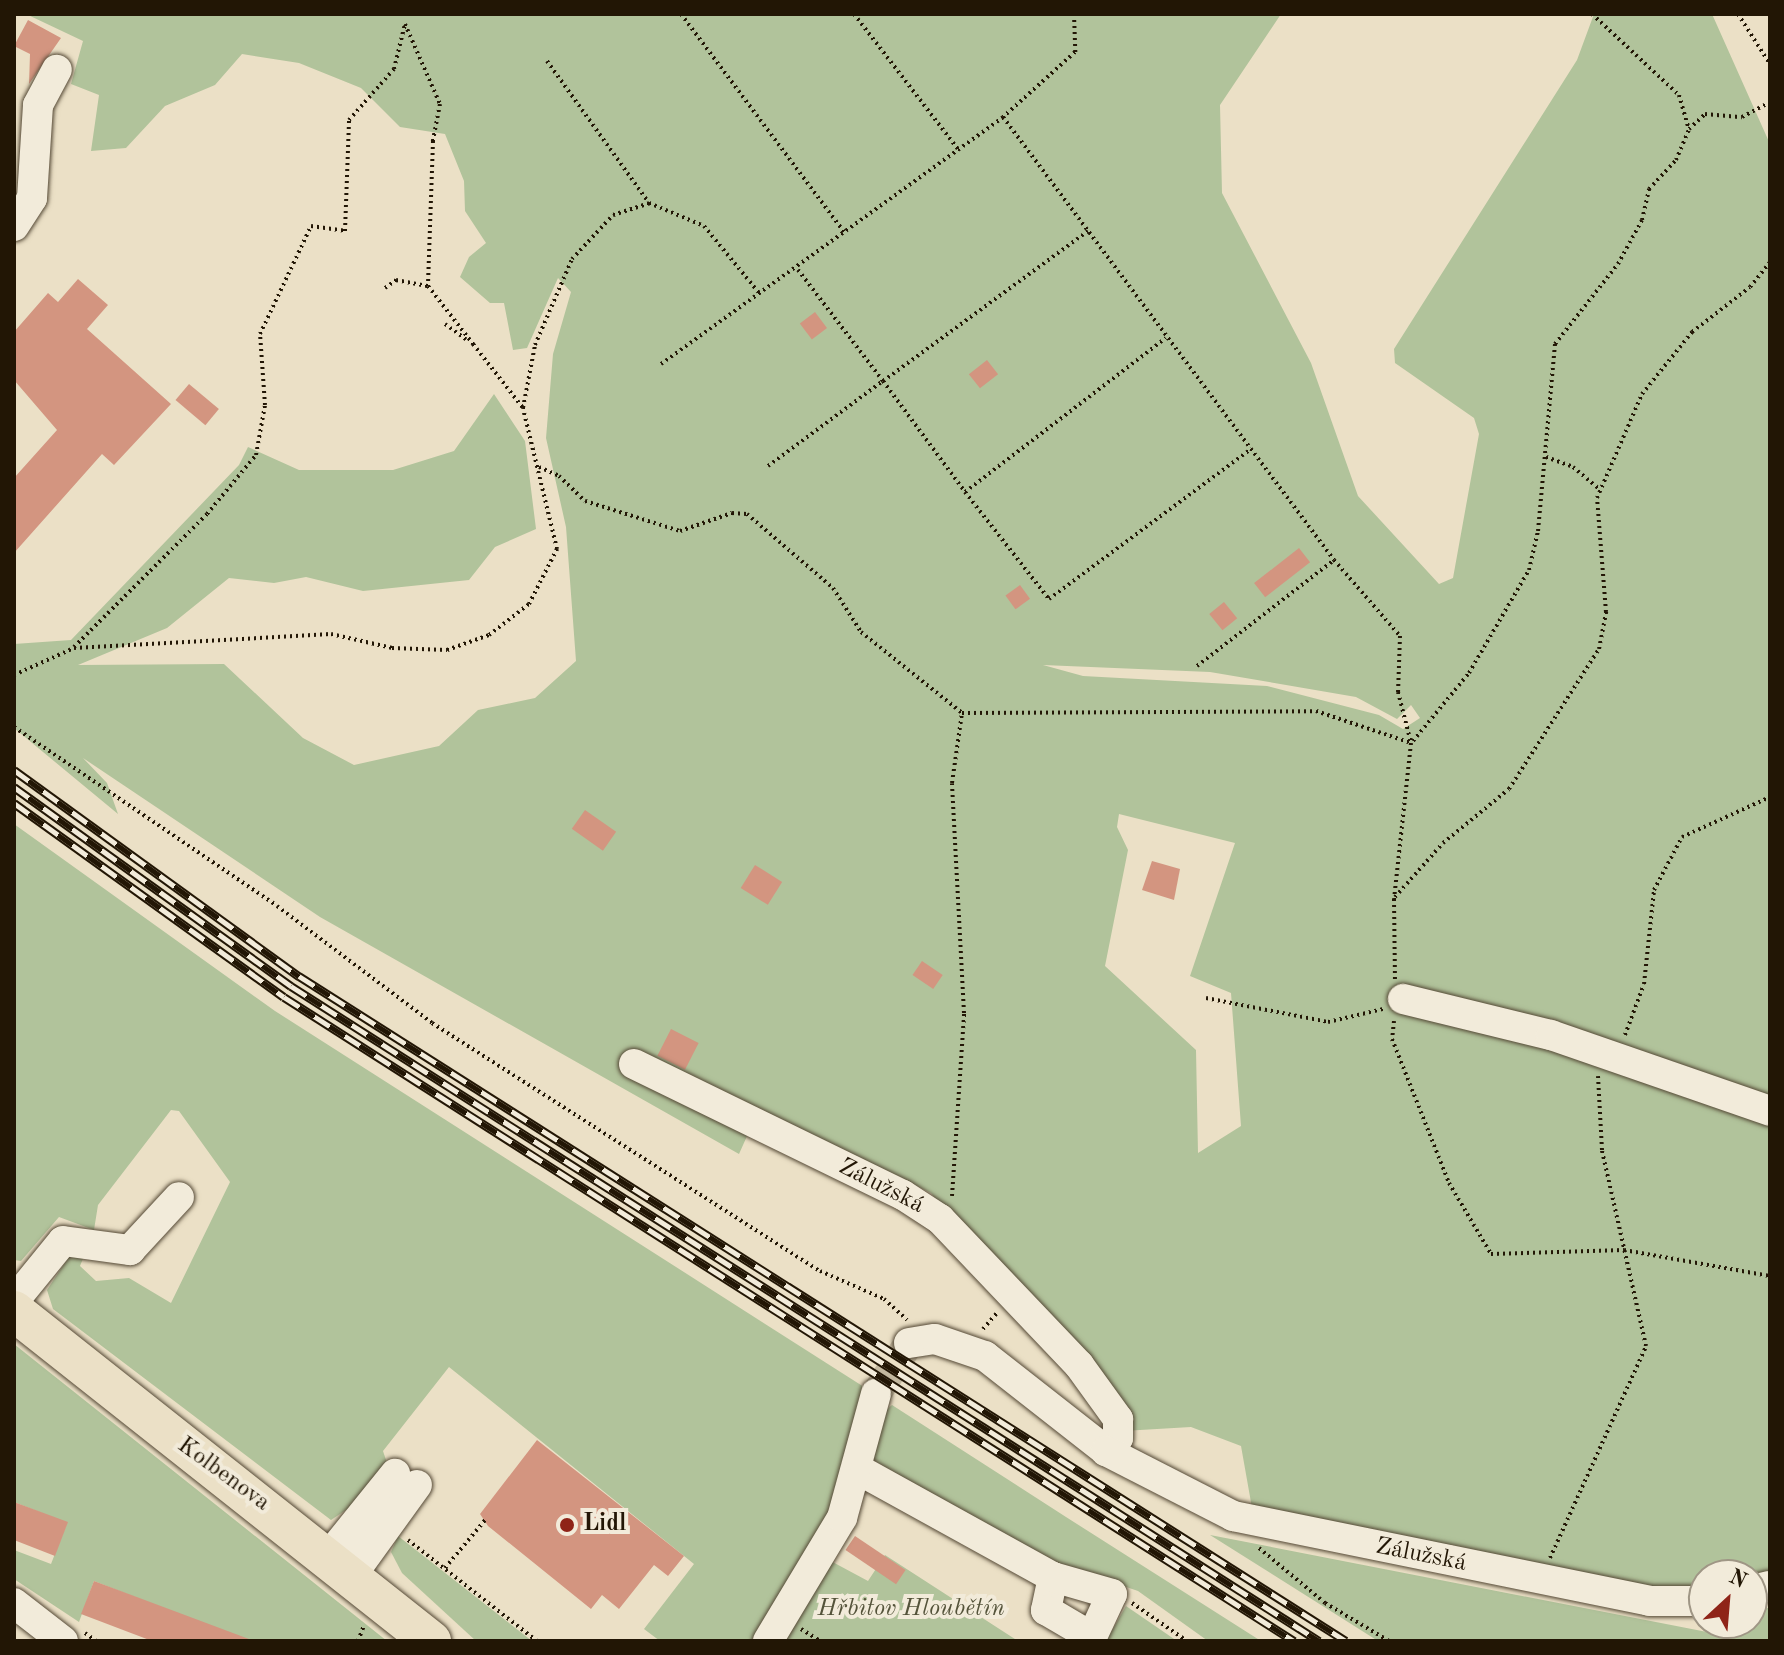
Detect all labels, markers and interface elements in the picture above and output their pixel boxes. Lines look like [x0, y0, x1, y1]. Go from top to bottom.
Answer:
street label: Zálužská [833, 1153, 929, 1221]
street label: Kolbenova [171, 1432, 275, 1518]
place label: Lidl [583, 1511, 626, 1539]
marker: Lidl [558, 1516, 576, 1534]
street label: Zálužská [1373, 1533, 1469, 1579]
north arrow [1688, 1559, 1768, 1639]
text: N [1725, 1566, 1750, 1593]
park label: Hřbitov Hloubětín [817, 1596, 1005, 1624]

